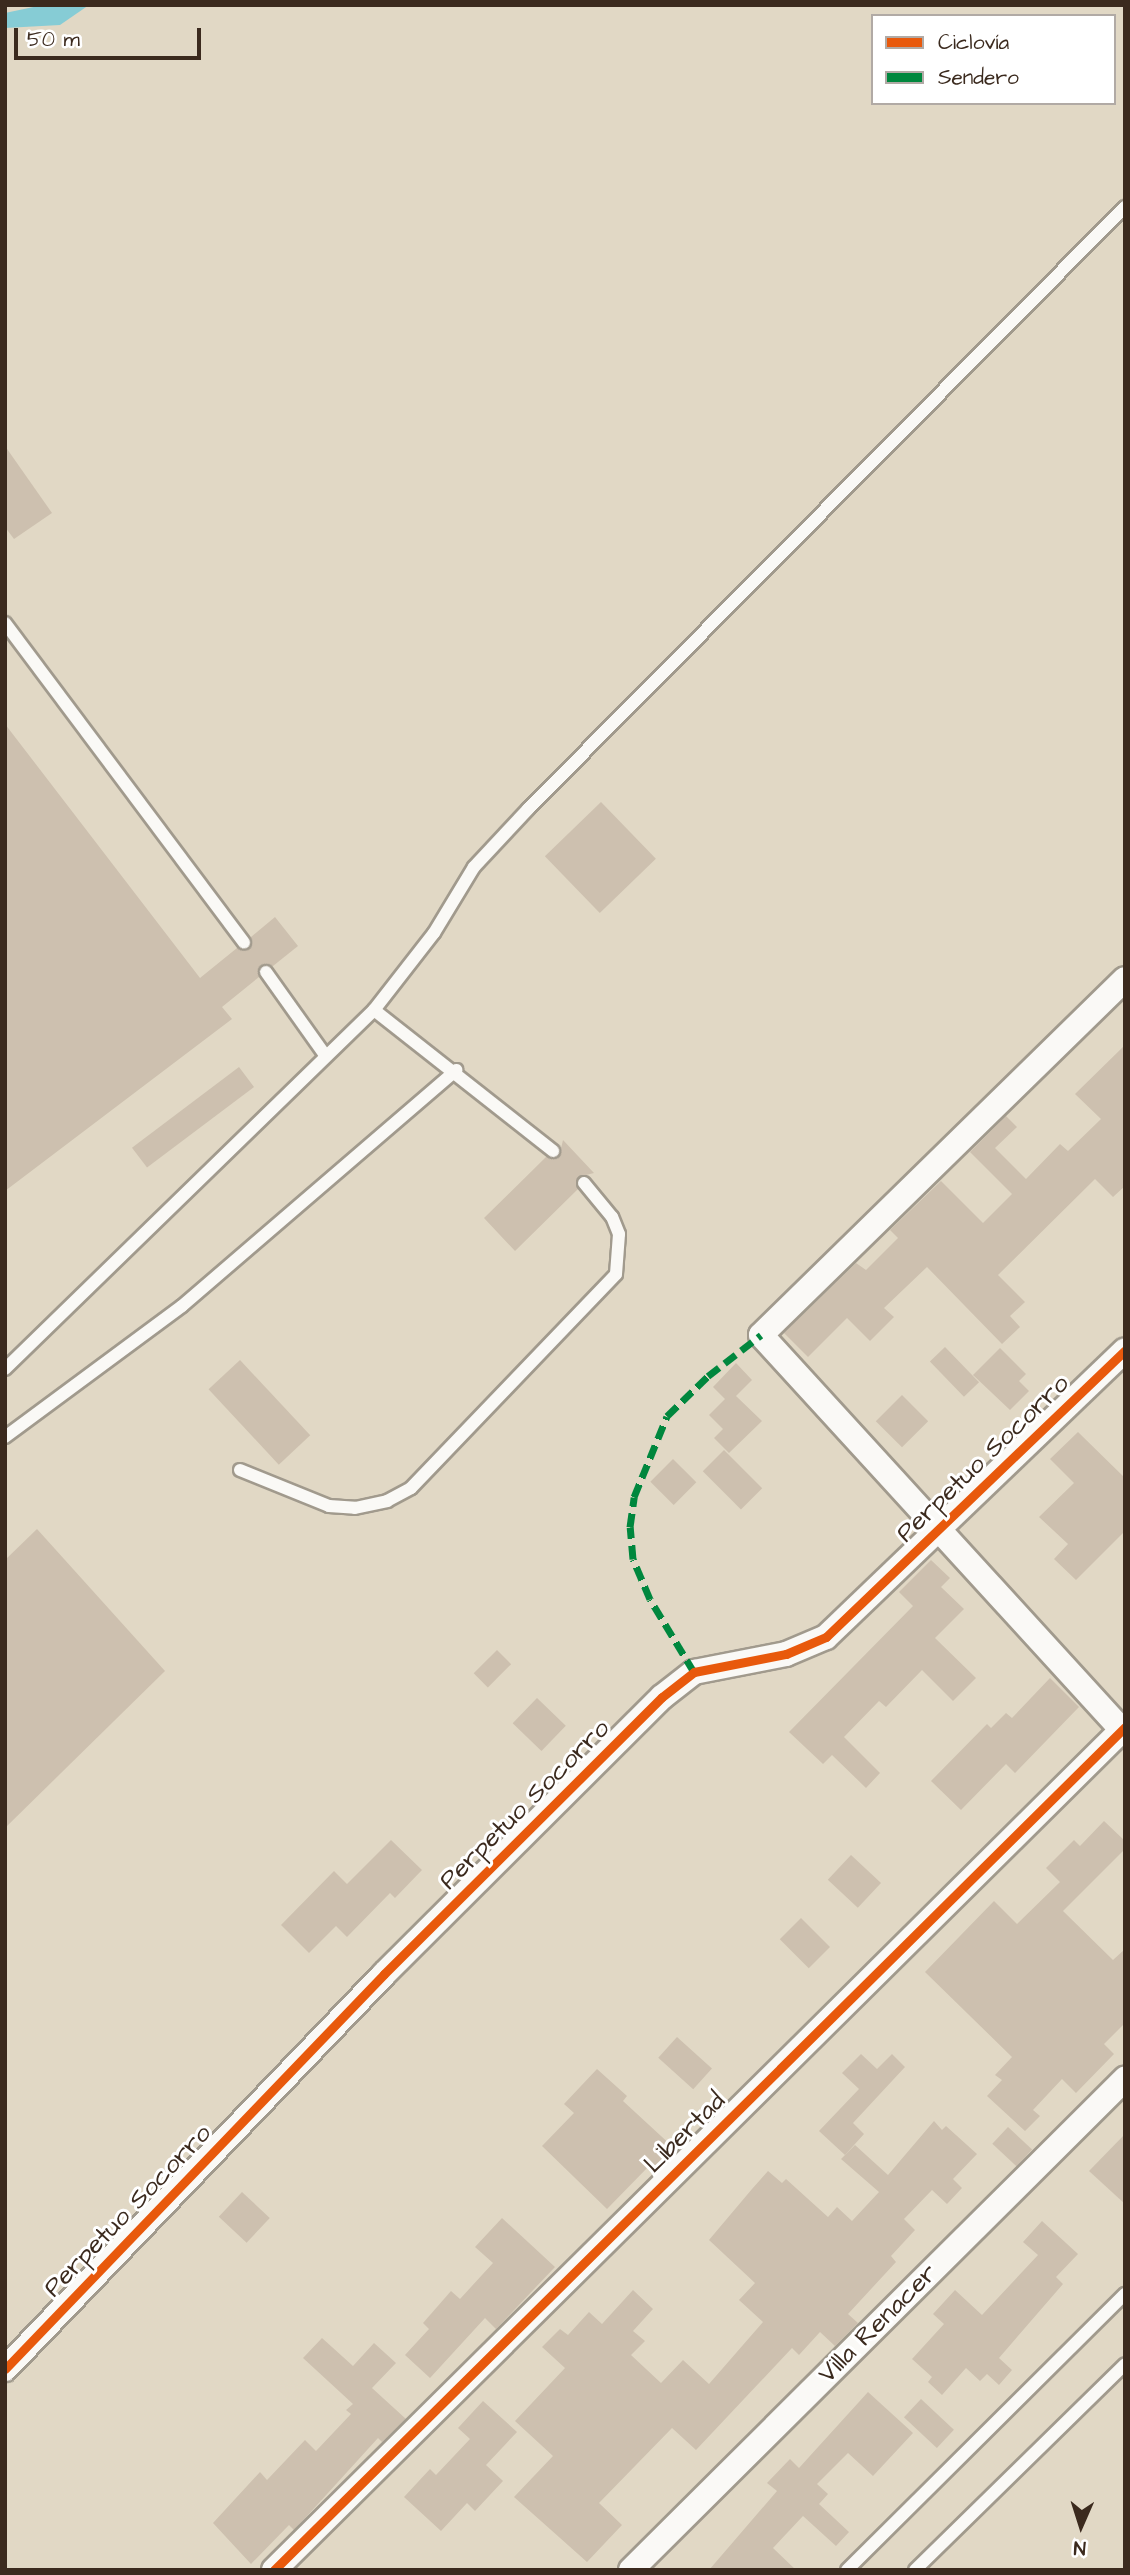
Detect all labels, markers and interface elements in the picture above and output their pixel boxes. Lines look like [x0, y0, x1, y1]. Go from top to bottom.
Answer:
scale bar [18, 14, 205, 58]
legend [871, 14, 1116, 105]
text: 50 m [27, 25, 80, 54]
text: Ciclovía [938, 28, 1009, 57]
text: Sendero [938, 63, 1019, 92]
street label: Perpetuo Socorro [890, 1369, 1076, 1549]
street label: Perpetuo Socorro [433, 1713, 617, 1897]
street label: Libertad [638, 2086, 732, 2180]
street label: Perpetuo Socorro [38, 2118, 218, 2304]
street label: Villa Renacer [812, 2258, 944, 2390]
north arrow [1046, 2491, 1116, 2561]
text: N [1073, 2534, 1087, 2561]

